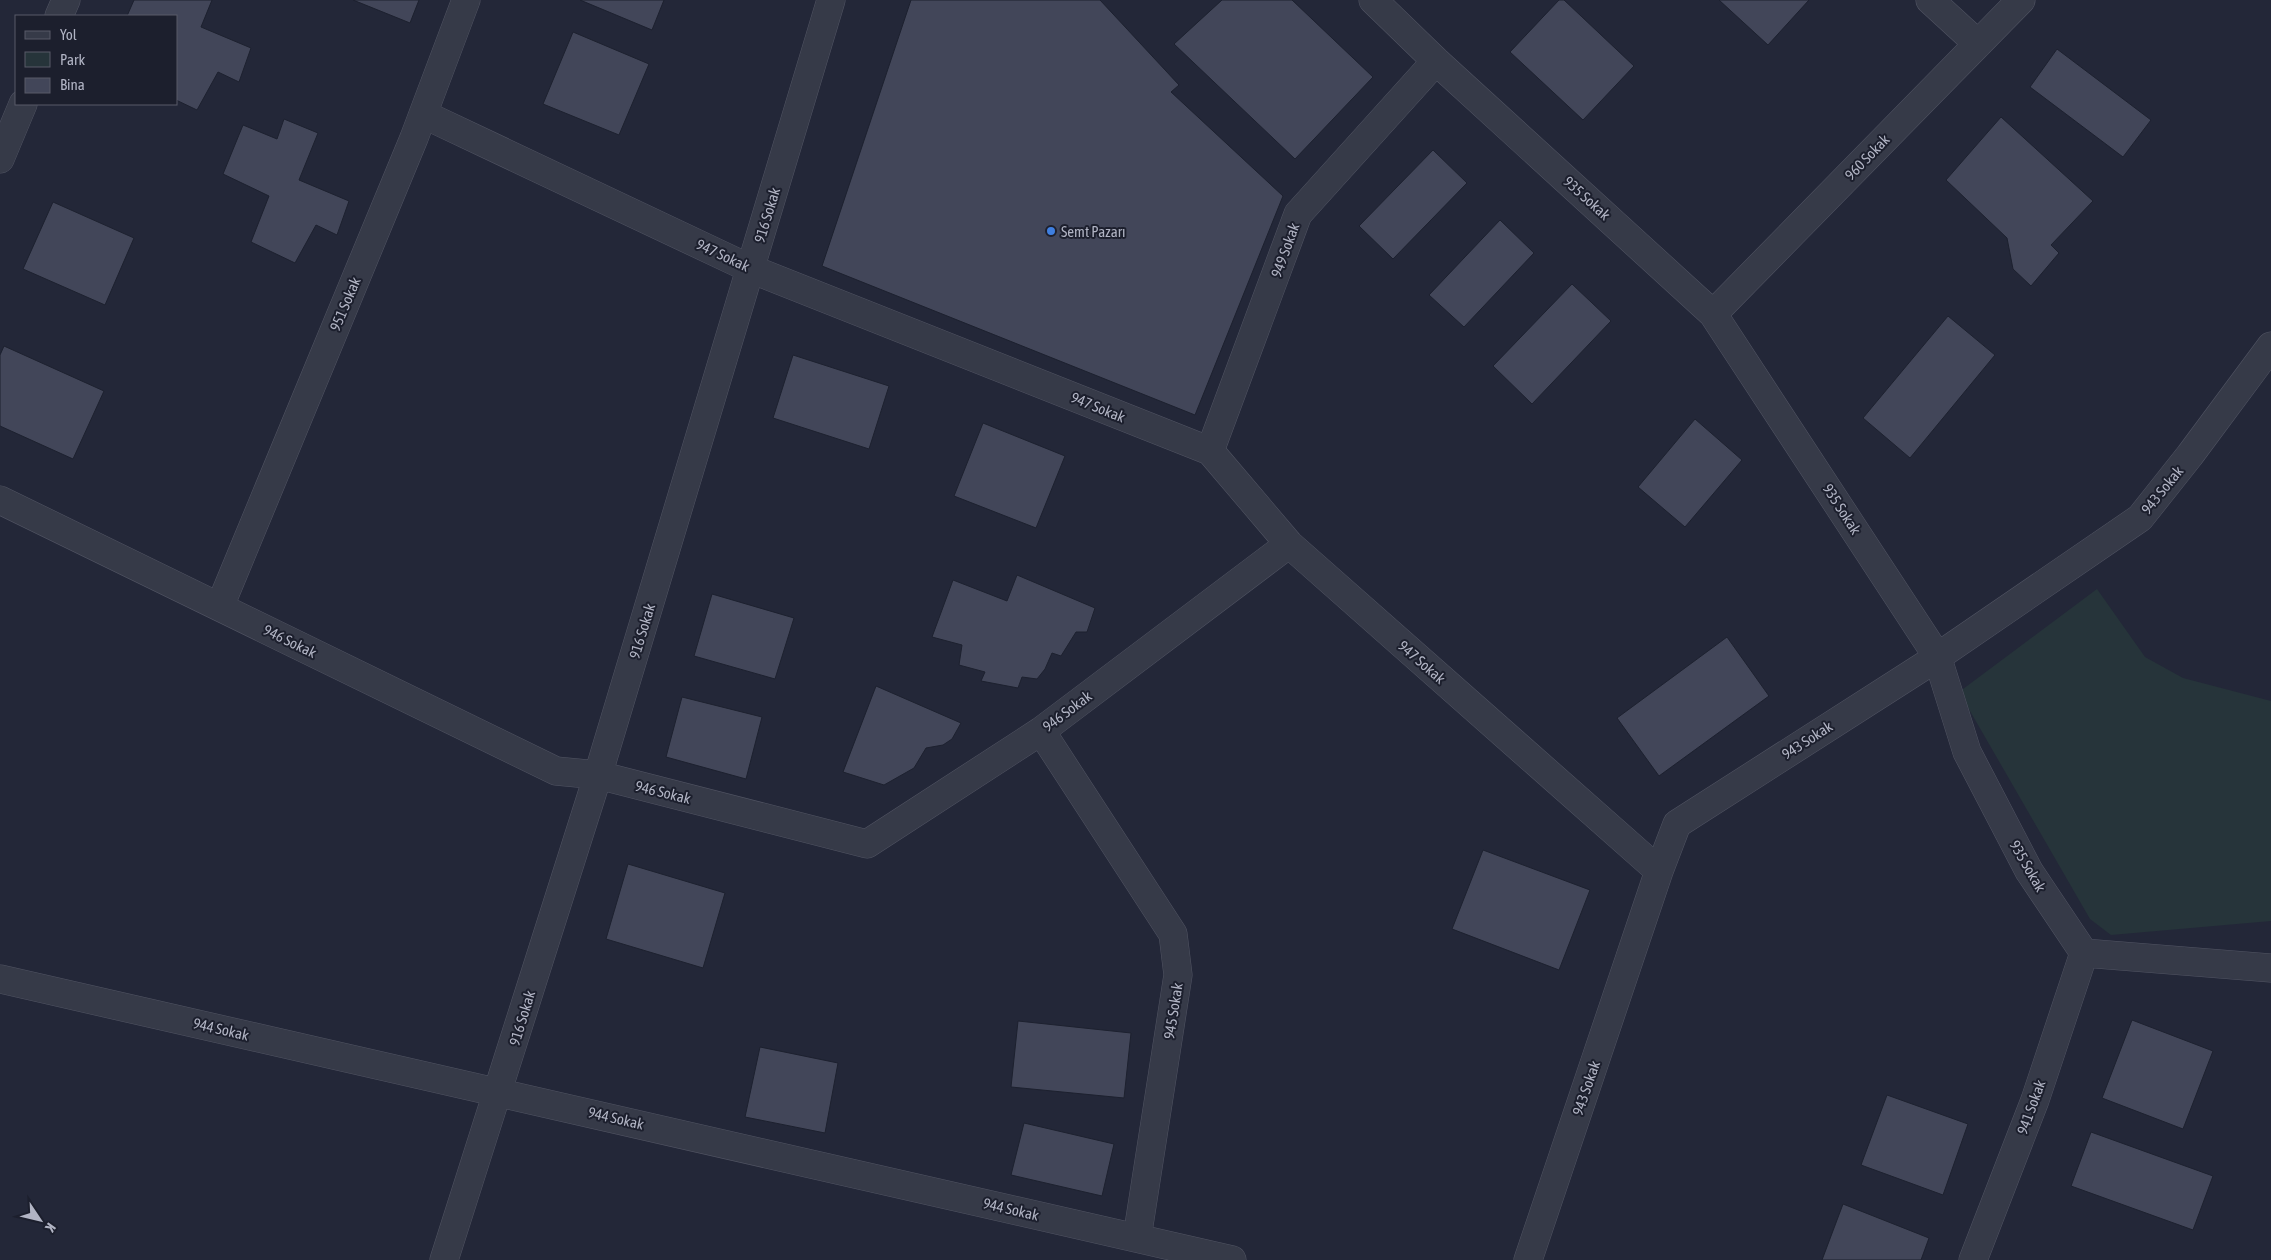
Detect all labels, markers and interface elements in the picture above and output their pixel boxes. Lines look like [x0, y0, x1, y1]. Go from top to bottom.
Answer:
legend [15, 15, 178, 105]
text: Yol [60, 26, 77, 43]
text: Park [60, 51, 85, 68]
text: Bina [60, 76, 85, 93]
street label: 960 Sokak [1841, 130, 1893, 183]
street label: 935 Sokak [1560, 173, 1614, 224]
street label: 916 Sokak [751, 185, 784, 245]
street label: 949 Sokak [1267, 220, 1303, 280]
place label: Semt Pazarı [1061, 223, 1126, 240]
marker: Semt Pazarı [1045, 225, 1057, 237]
street label: 947 Sokak [694, 235, 753, 275]
street label: 951 Sokak [326, 274, 364, 333]
street label: 947 Sokak [1069, 388, 1128, 426]
street label: 943 Sokak [2138, 462, 2187, 517]
street label: 935 Sokak [1819, 481, 1865, 538]
street label: 916 Sokak [626, 601, 659, 661]
street label: 946 Sokak [261, 621, 320, 661]
street label: 947 Sokak [1395, 637, 1449, 687]
street label: 946 Sokak [1039, 687, 1095, 735]
street label: 943 Sokak [1779, 717, 1836, 763]
street label: 946 Sokak [633, 777, 693, 807]
street label: 935 Sokak [2006, 837, 2050, 895]
street label: 945 Sokak [1160, 981, 1186, 1040]
street label: 916 Sokak [506, 988, 539, 1048]
street label: 944 Sokak [191, 1014, 251, 1044]
street label: 943 Sokak [1569, 1058, 1603, 1118]
street label: 941 Sokak [2013, 1077, 2049, 1137]
street label: 944 Sokak [586, 1103, 646, 1133]
street label: 944 Sokak [981, 1194, 1041, 1224]
north arrow [15, 1195, 65, 1245]
text: K [42, 1220, 59, 1235]

